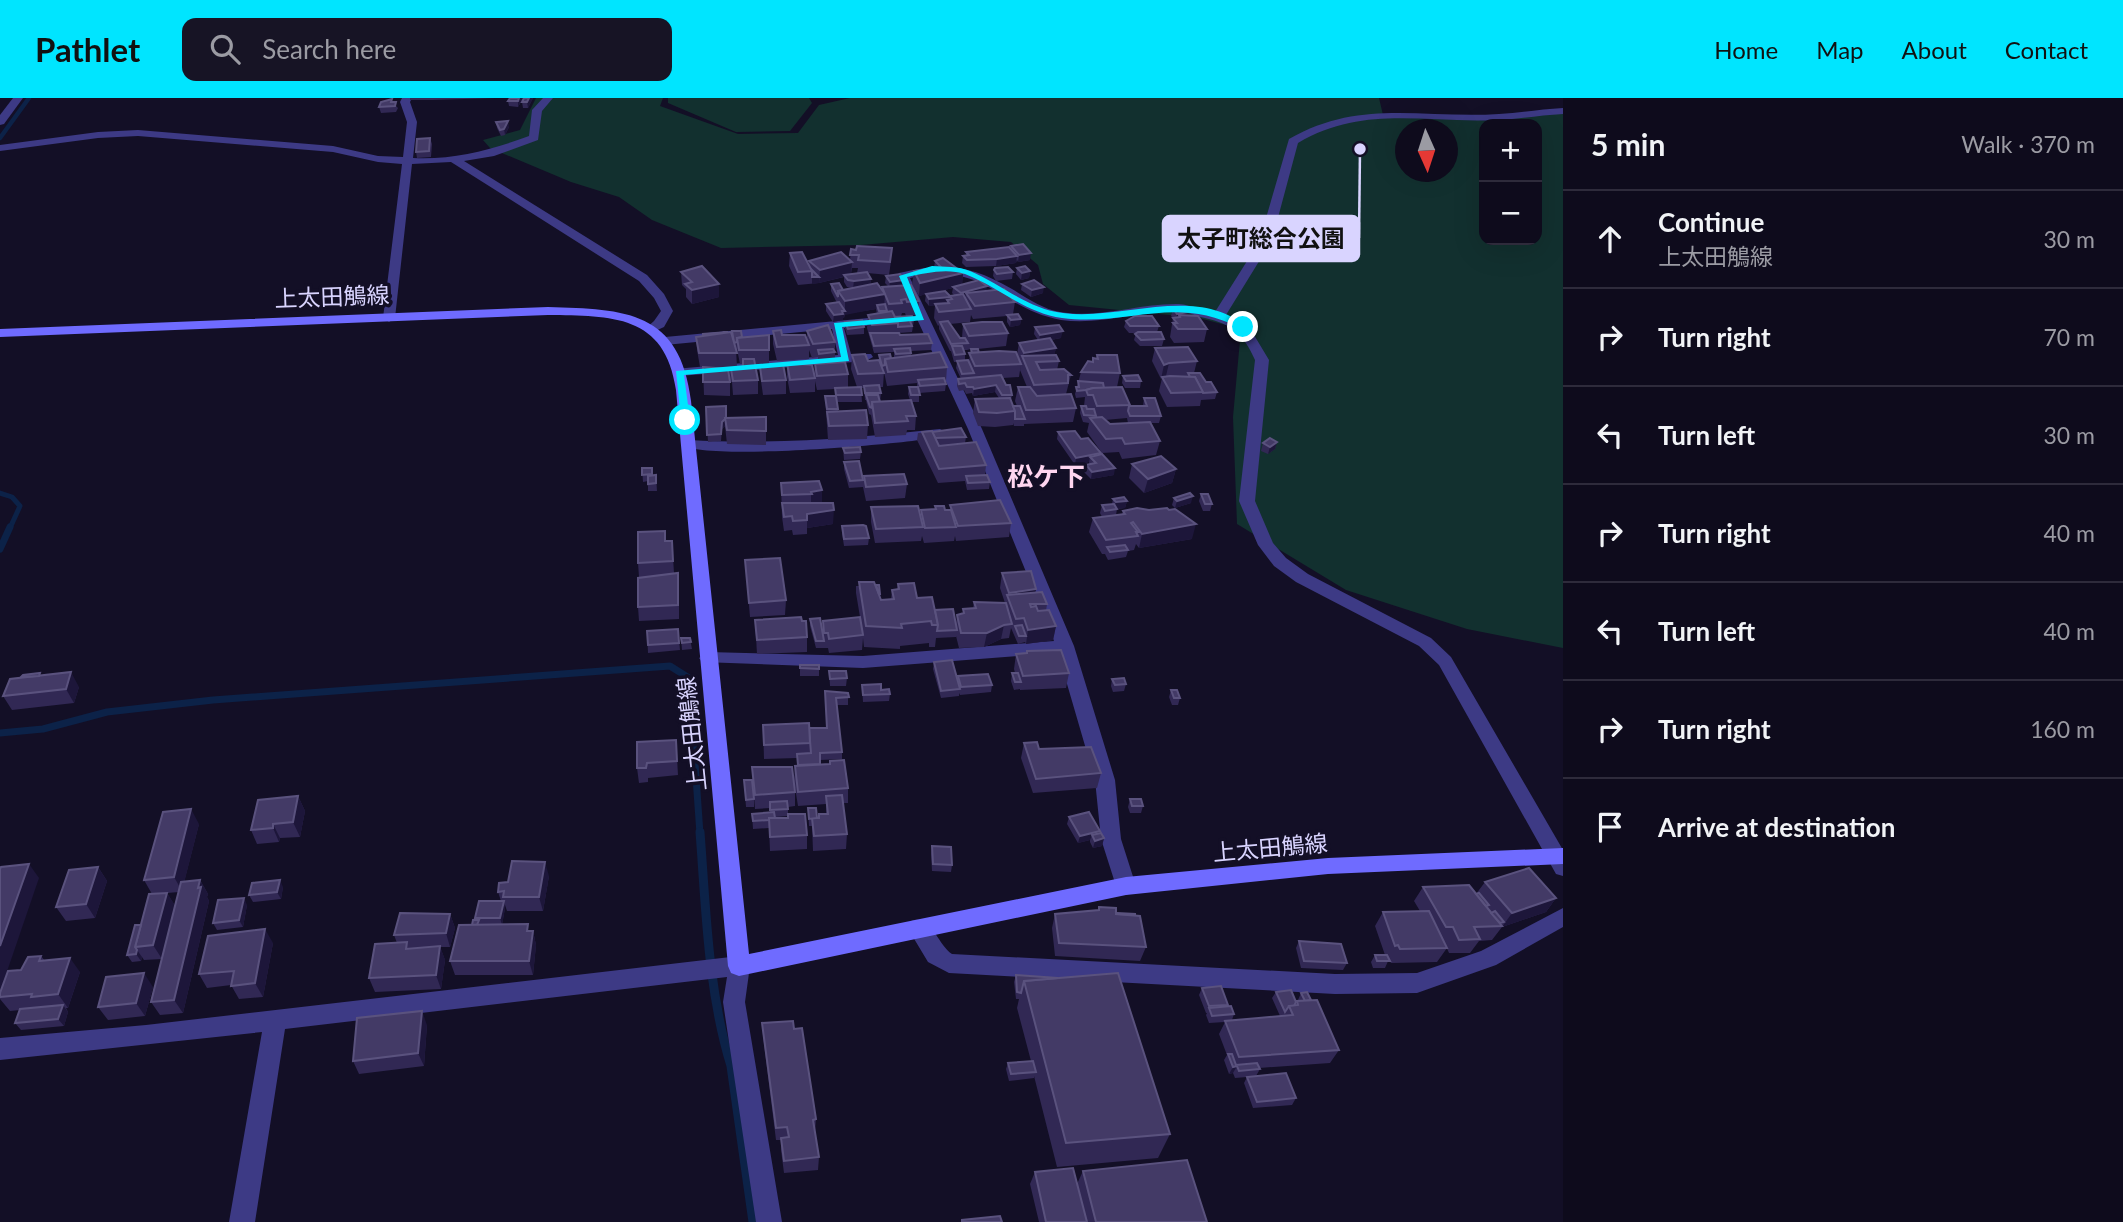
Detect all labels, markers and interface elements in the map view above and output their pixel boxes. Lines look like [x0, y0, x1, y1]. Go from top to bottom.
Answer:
search box [182, 18, 672, 81]
text: Pathlet [35, 29, 140, 69]
icon: search [206, 30, 244, 68]
text: Search here [262, 33, 396, 65]
text: Home [1714, 35, 1778, 64]
text: Map [1816, 35, 1864, 64]
text: About [1902, 35, 1967, 64]
text: Contact [2005, 35, 2088, 64]
north arrow [1395, 119, 1458, 182]
map controls [1479, 119, 1542, 245]
button: + [1479, 119, 1542, 182]
text: 5 min [1591, 126, 1665, 162]
text: Walk · 370 m [1961, 130, 2095, 158]
button: − [1479, 182, 1542, 245]
text: Continue [1658, 206, 1764, 238]
callout: 太子町総合公園 [1163, 216, 1359, 261]
icon: ahead [1591, 220, 1629, 258]
text: 太子町総合公園 [1177, 223, 1345, 252]
text: 30 m [2044, 225, 2095, 253]
text: 上太田鵤線 [1658, 242, 1773, 270]
street label: 上太田鵤線 [274, 280, 390, 312]
route end [1227, 311, 1258, 342]
icon: right [1591, 318, 1629, 356]
text: Turn right [1658, 321, 1771, 353]
text: 70 m [2044, 323, 2095, 351]
route start [669, 404, 700, 435]
icon: left [1591, 416, 1629, 454]
text: Turn left [1658, 419, 1755, 451]
text: 30 m [2044, 421, 2095, 449]
district label: 松ケ下 [1007, 460, 1085, 492]
icon: right [1591, 514, 1629, 552]
text: Turn right [1658, 517, 1771, 549]
text: 40 m [2044, 519, 2095, 547]
icon: left [1591, 612, 1629, 650]
text: Turn left [1658, 615, 1755, 647]
text: 40 m [2044, 617, 2095, 645]
street label: 上太田鵤線 [671, 675, 711, 793]
icon: right [1591, 710, 1629, 748]
text: Turn right [1658, 713, 1771, 745]
text: 160 m [2030, 715, 2095, 743]
icon: arrive [1591, 808, 1629, 846]
text: Arrive at destination [1658, 811, 1895, 843]
street label: 上太田鵤線 [1211, 828, 1329, 866]

